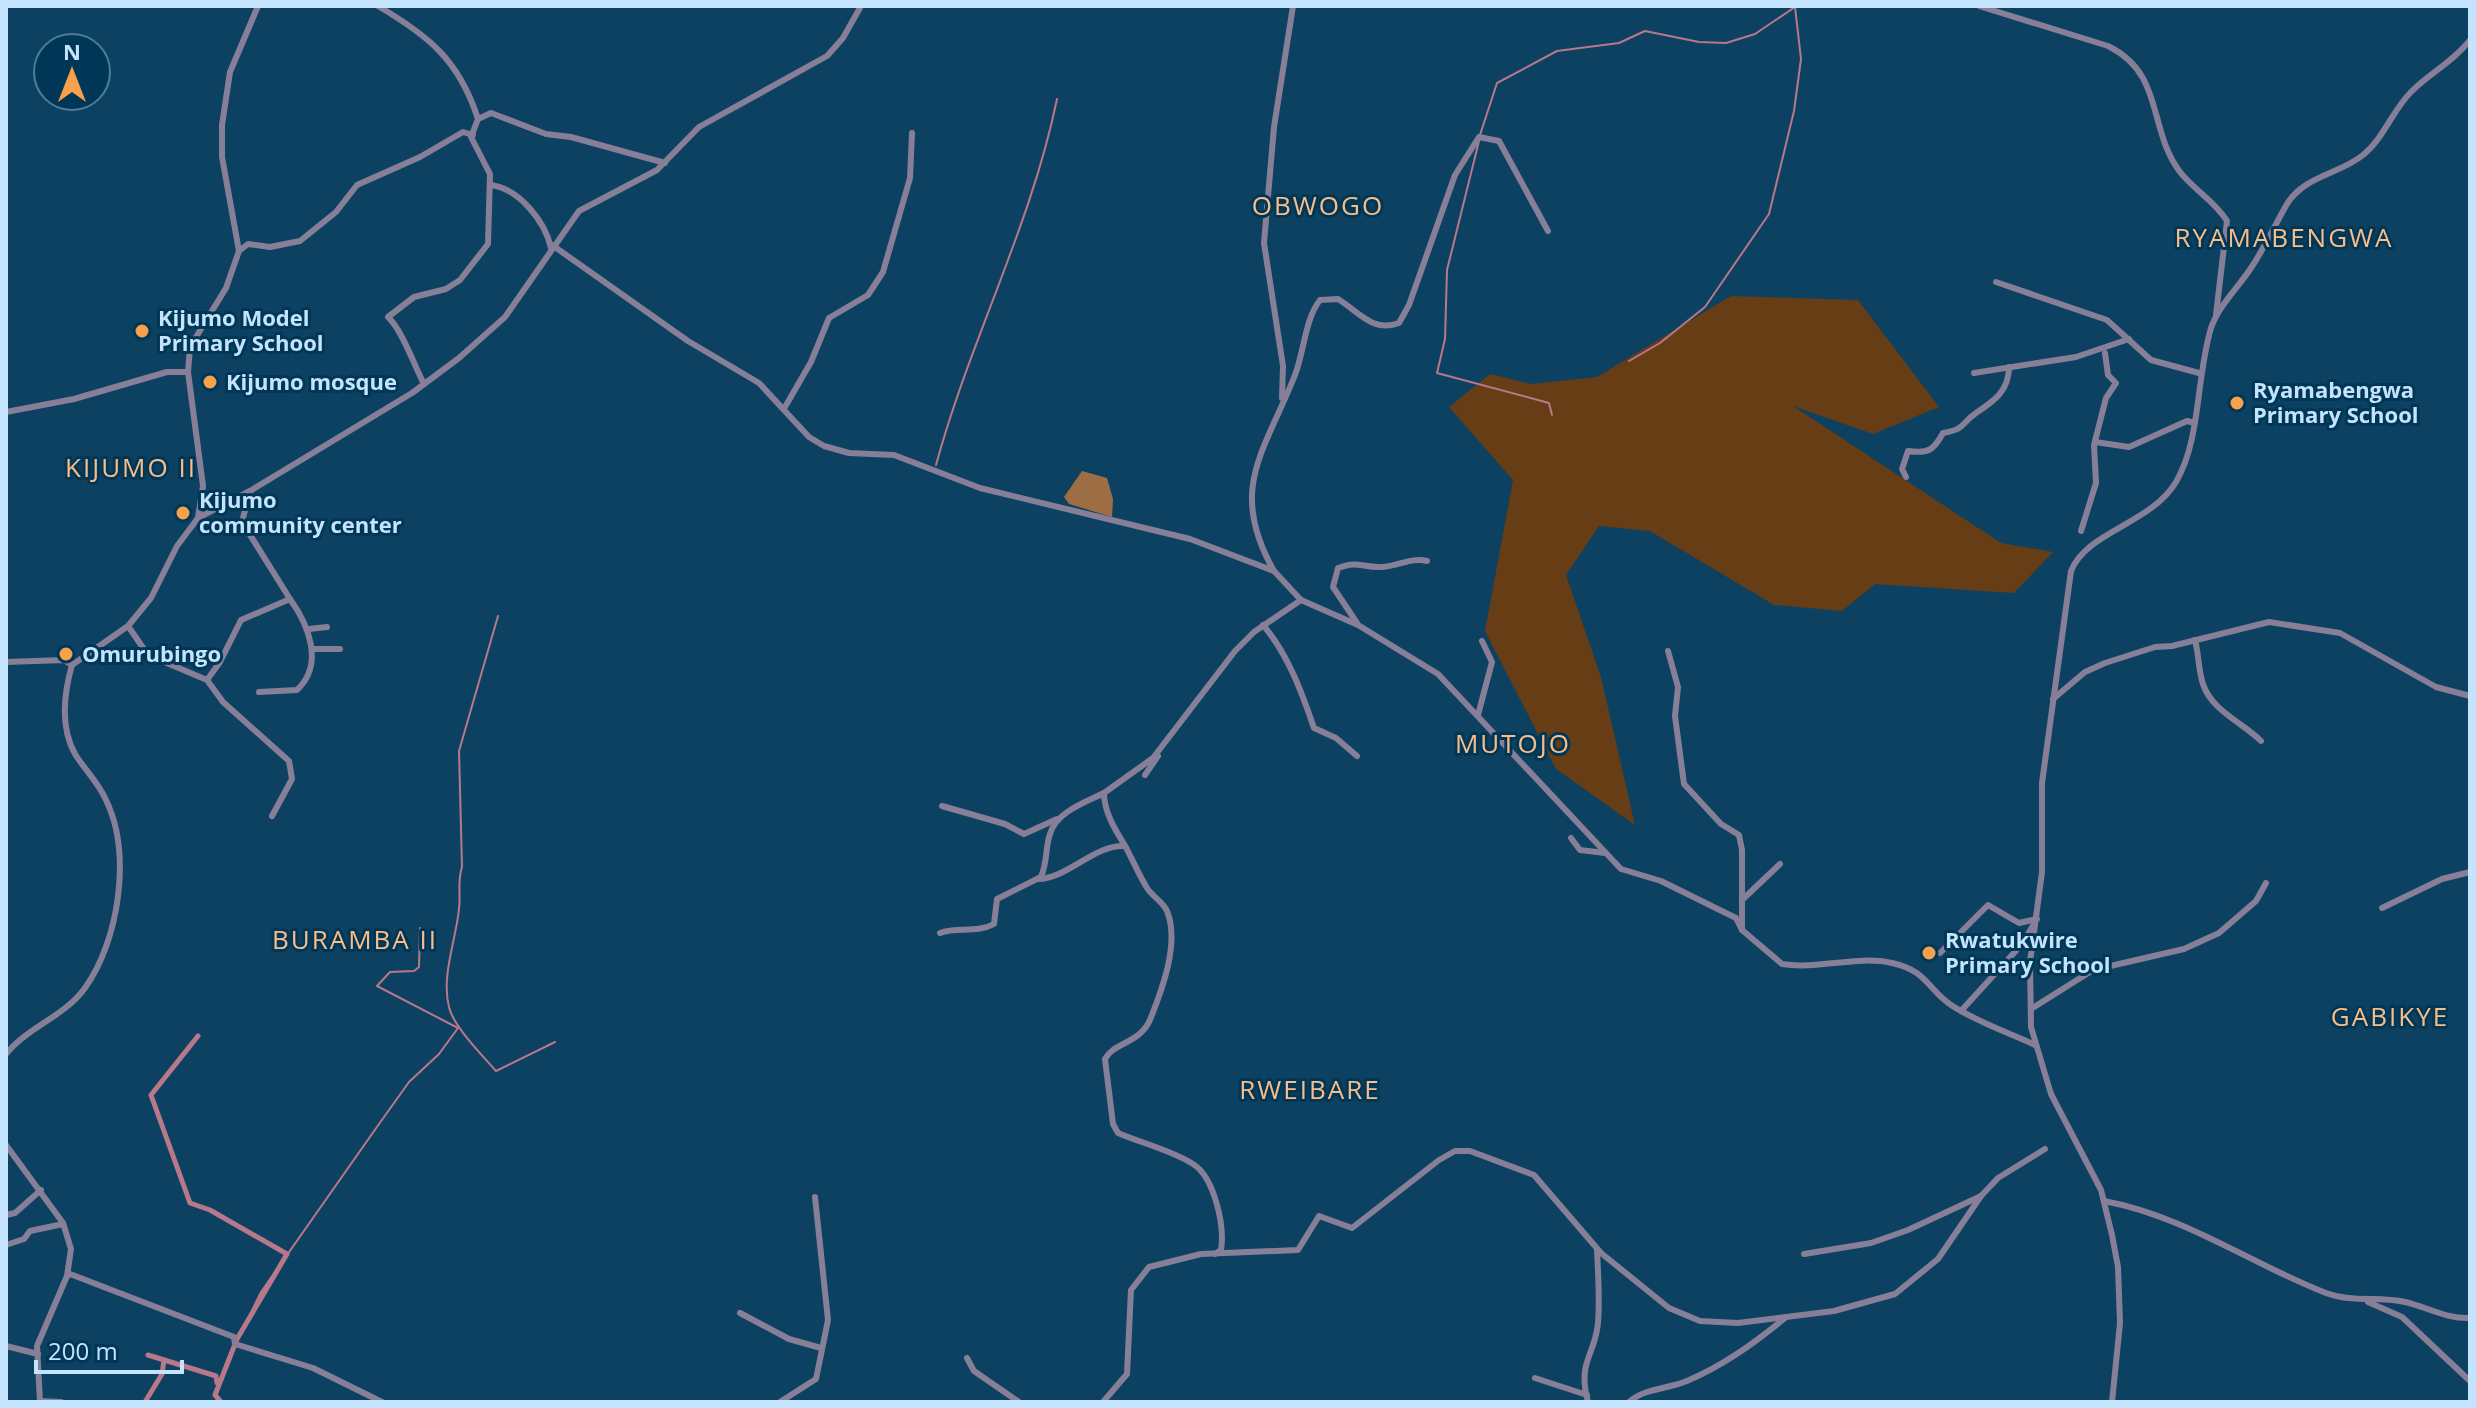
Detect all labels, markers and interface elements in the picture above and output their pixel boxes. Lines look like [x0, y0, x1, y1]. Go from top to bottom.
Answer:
north arrow [32, 32, 112, 112]
text: N [63, 36, 81, 66]
district label: OBWOGO [1252, 187, 1384, 223]
district label: RYAMABENGWA [2174, 219, 2394, 255]
place label: Kijumo Model Primary School [158, 302, 323, 357]
marker: Kijumo Model Primary School [133, 322, 151, 340]
place label: Kijumo mosque [226, 366, 397, 396]
marker: Kijumo mosque [201, 373, 219, 391]
place label: Ryamabengwa Primary School [2253, 374, 2418, 429]
marker: Ryamabengwa Primary School [2228, 394, 2246, 412]
district label: KIJUMO II [65, 449, 197, 485]
place label: Kijumo community center [199, 484, 402, 539]
marker: Kijumo community center [174, 504, 192, 522]
place label: Omurubingo [82, 638, 221, 668]
marker: Omurubingo [57, 645, 75, 663]
district label: MUTOJO [1455, 725, 1571, 761]
district label: BURAMBA II [272, 921, 438, 957]
place label: Rwatukwire Primary School [1945, 924, 2110, 979]
marker: Rwatukwire Primary School [1920, 944, 1938, 962]
district label: GABIKYE [2331, 998, 2449, 1034]
district label: RWEIBARE [1239, 1071, 1381, 1107]
scale bar [36, 1324, 182, 1374]
text: 200 m [48, 1334, 118, 1367]

